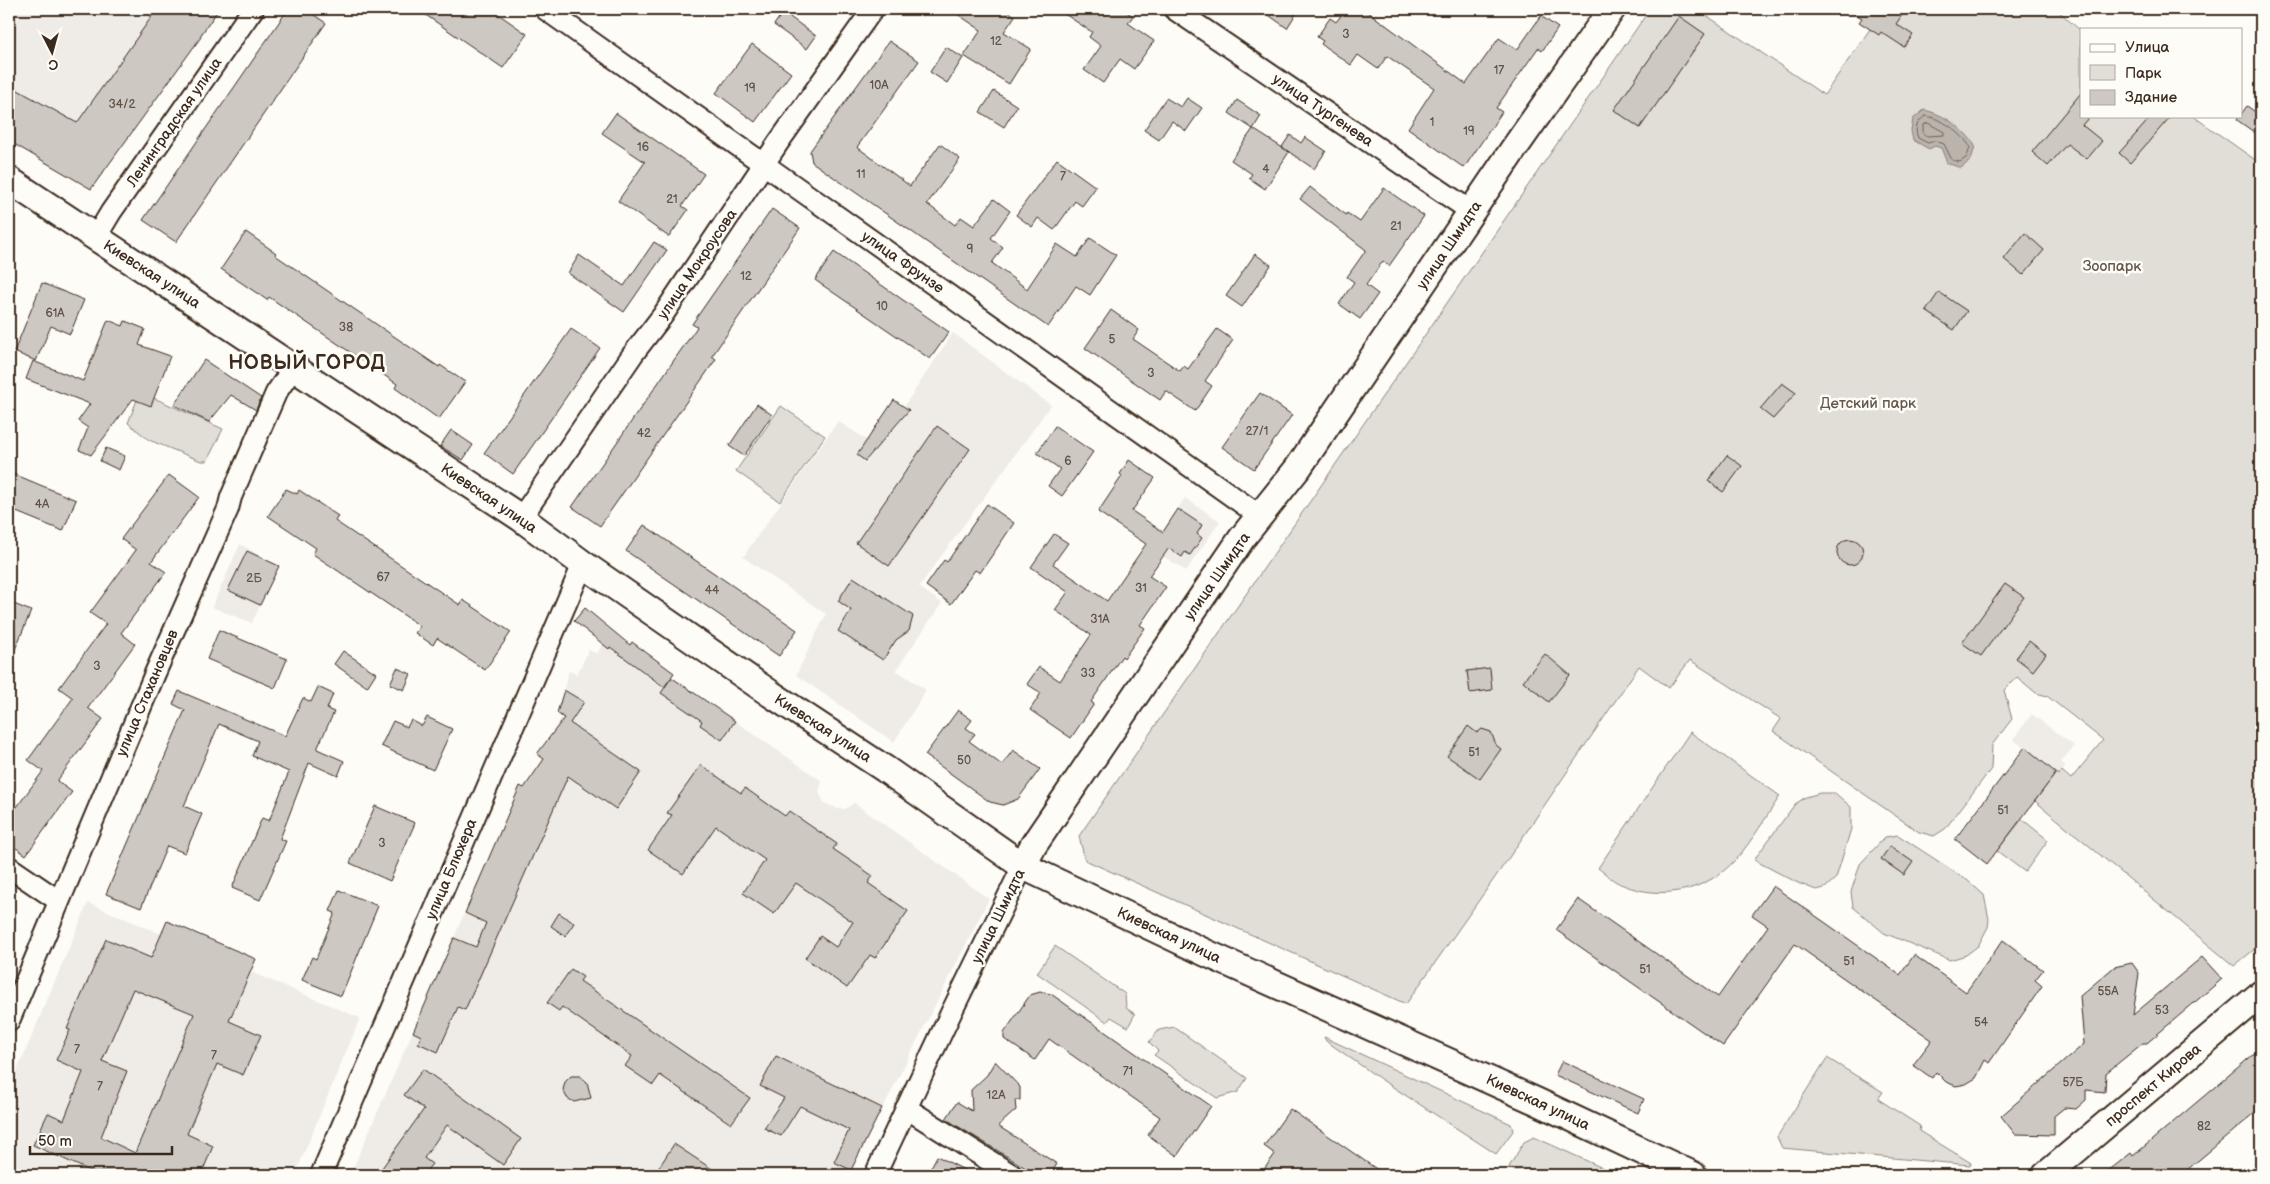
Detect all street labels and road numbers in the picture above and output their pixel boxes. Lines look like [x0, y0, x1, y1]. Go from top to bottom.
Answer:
street label: Ленинградская улица [122, 54, 226, 191]
street label: улица Тургенева [1269, 70, 1377, 151]
street label: улица Шмидта [1413, 197, 1486, 293]
street label: улица Мокроусова [653, 205, 741, 323]
street label: улица Фрунзе [858, 227, 948, 298]
street label: Киевская улица [100, 236, 204, 313]
street label: Киевская улица [437, 459, 541, 538]
street label: улица Шмидта [1180, 529, 1255, 624]
street label: улица Стахановцев [112, 627, 183, 759]
street label: Киевская улица [771, 690, 875, 767]
street label: улица Блюхера [422, 816, 481, 923]
street label: улица Шмидта [967, 866, 1030, 967]
street label: Киевская улица [1114, 903, 1224, 968]
street label: проспект Кирова [2101, 1040, 2205, 1131]
street label: Киевская улица [1483, 1070, 1593, 1135]

